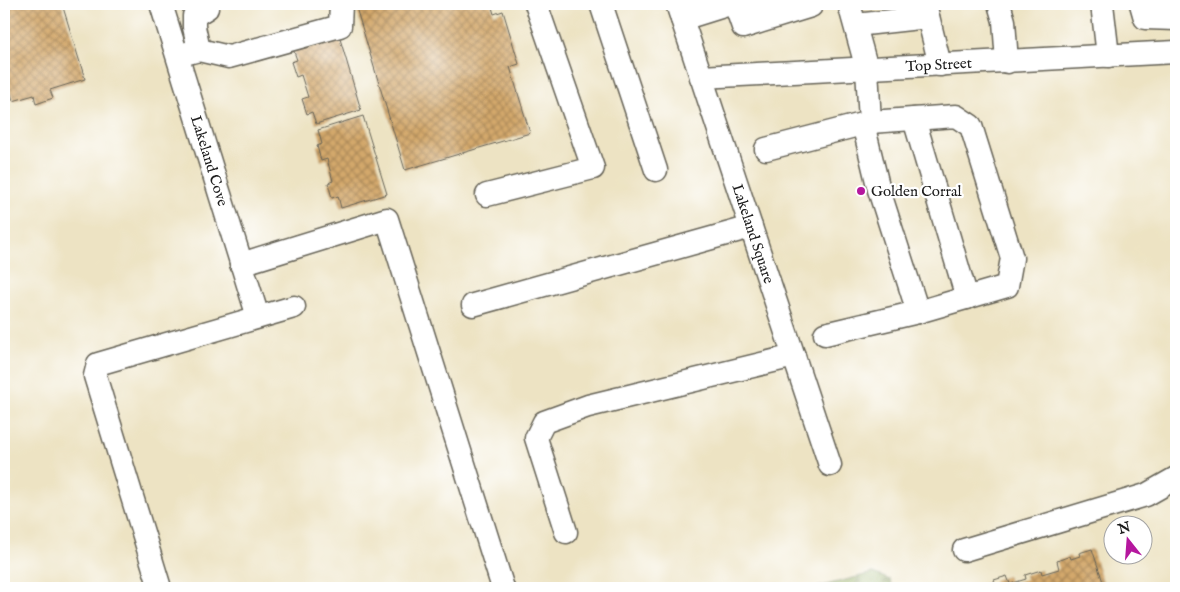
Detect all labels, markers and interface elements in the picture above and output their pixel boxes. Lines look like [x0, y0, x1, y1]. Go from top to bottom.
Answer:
street label: Top Street [905, 53, 972, 76]
street label: Lakeland Cove [187, 113, 233, 208]
street label: Lakeland Square [728, 181, 779, 286]
place label: Golden Corral [871, 182, 962, 201]
marker: Golden Corral [855, 185, 867, 197]
north arrow [1102, 514, 1152, 564]
text: N [1115, 518, 1133, 539]

